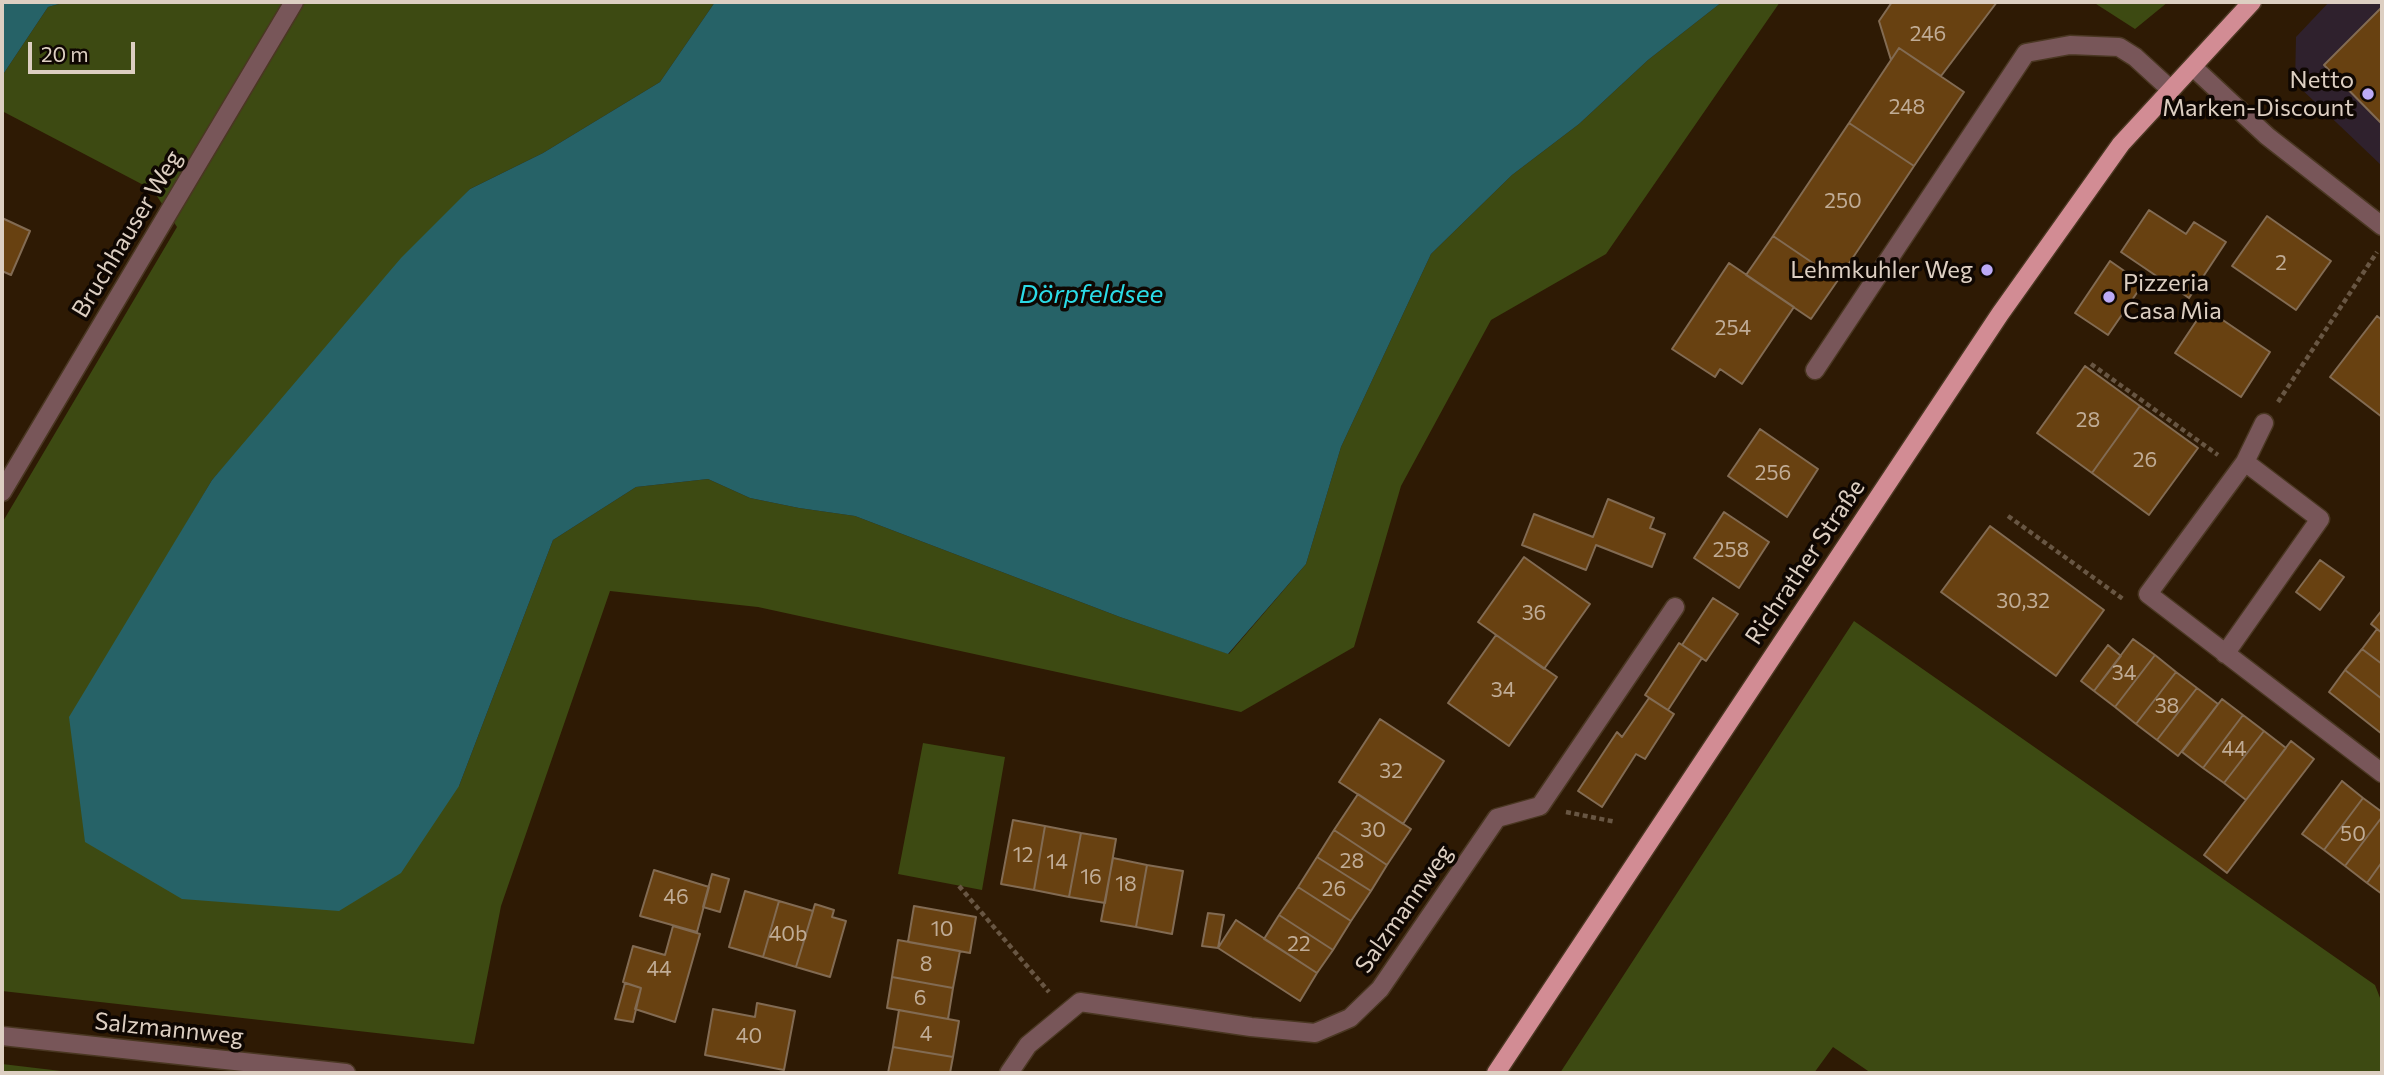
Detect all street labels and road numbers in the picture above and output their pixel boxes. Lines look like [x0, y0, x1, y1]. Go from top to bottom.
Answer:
street label: Bruchhauser Weg [66, 145, 188, 323]
street label: Richrather Straße [1739, 474, 1871, 650]
street label: Salzmannweg [1349, 839, 1459, 979]
street label: Salzmannweg [93, 1007, 245, 1051]

